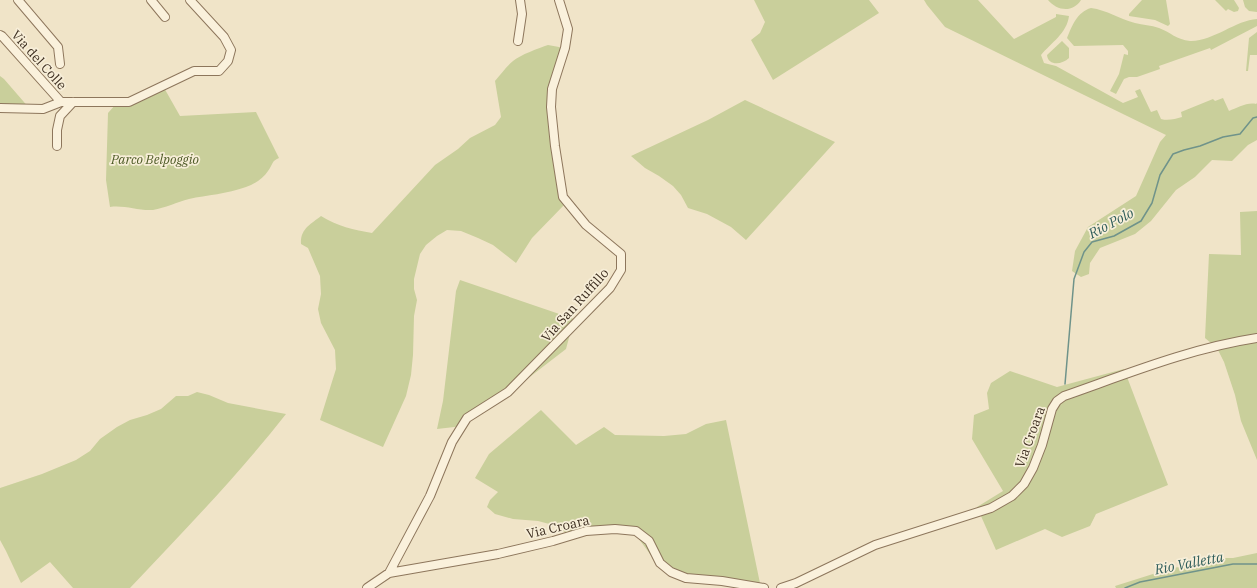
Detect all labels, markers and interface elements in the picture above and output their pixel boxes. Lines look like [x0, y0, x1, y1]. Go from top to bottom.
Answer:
street label: Via del Colle [8, 27, 70, 93]
park label: Parco Belpoggio [110, 151, 199, 168]
water label: Rio Polo [1084, 204, 1137, 243]
street label: Via San Ruffillo [538, 265, 612, 345]
street label: Via Croara [1011, 404, 1049, 470]
street label: Via Croara [525, 512, 591, 542]
water label: Rio Valletta [1152, 547, 1225, 579]

